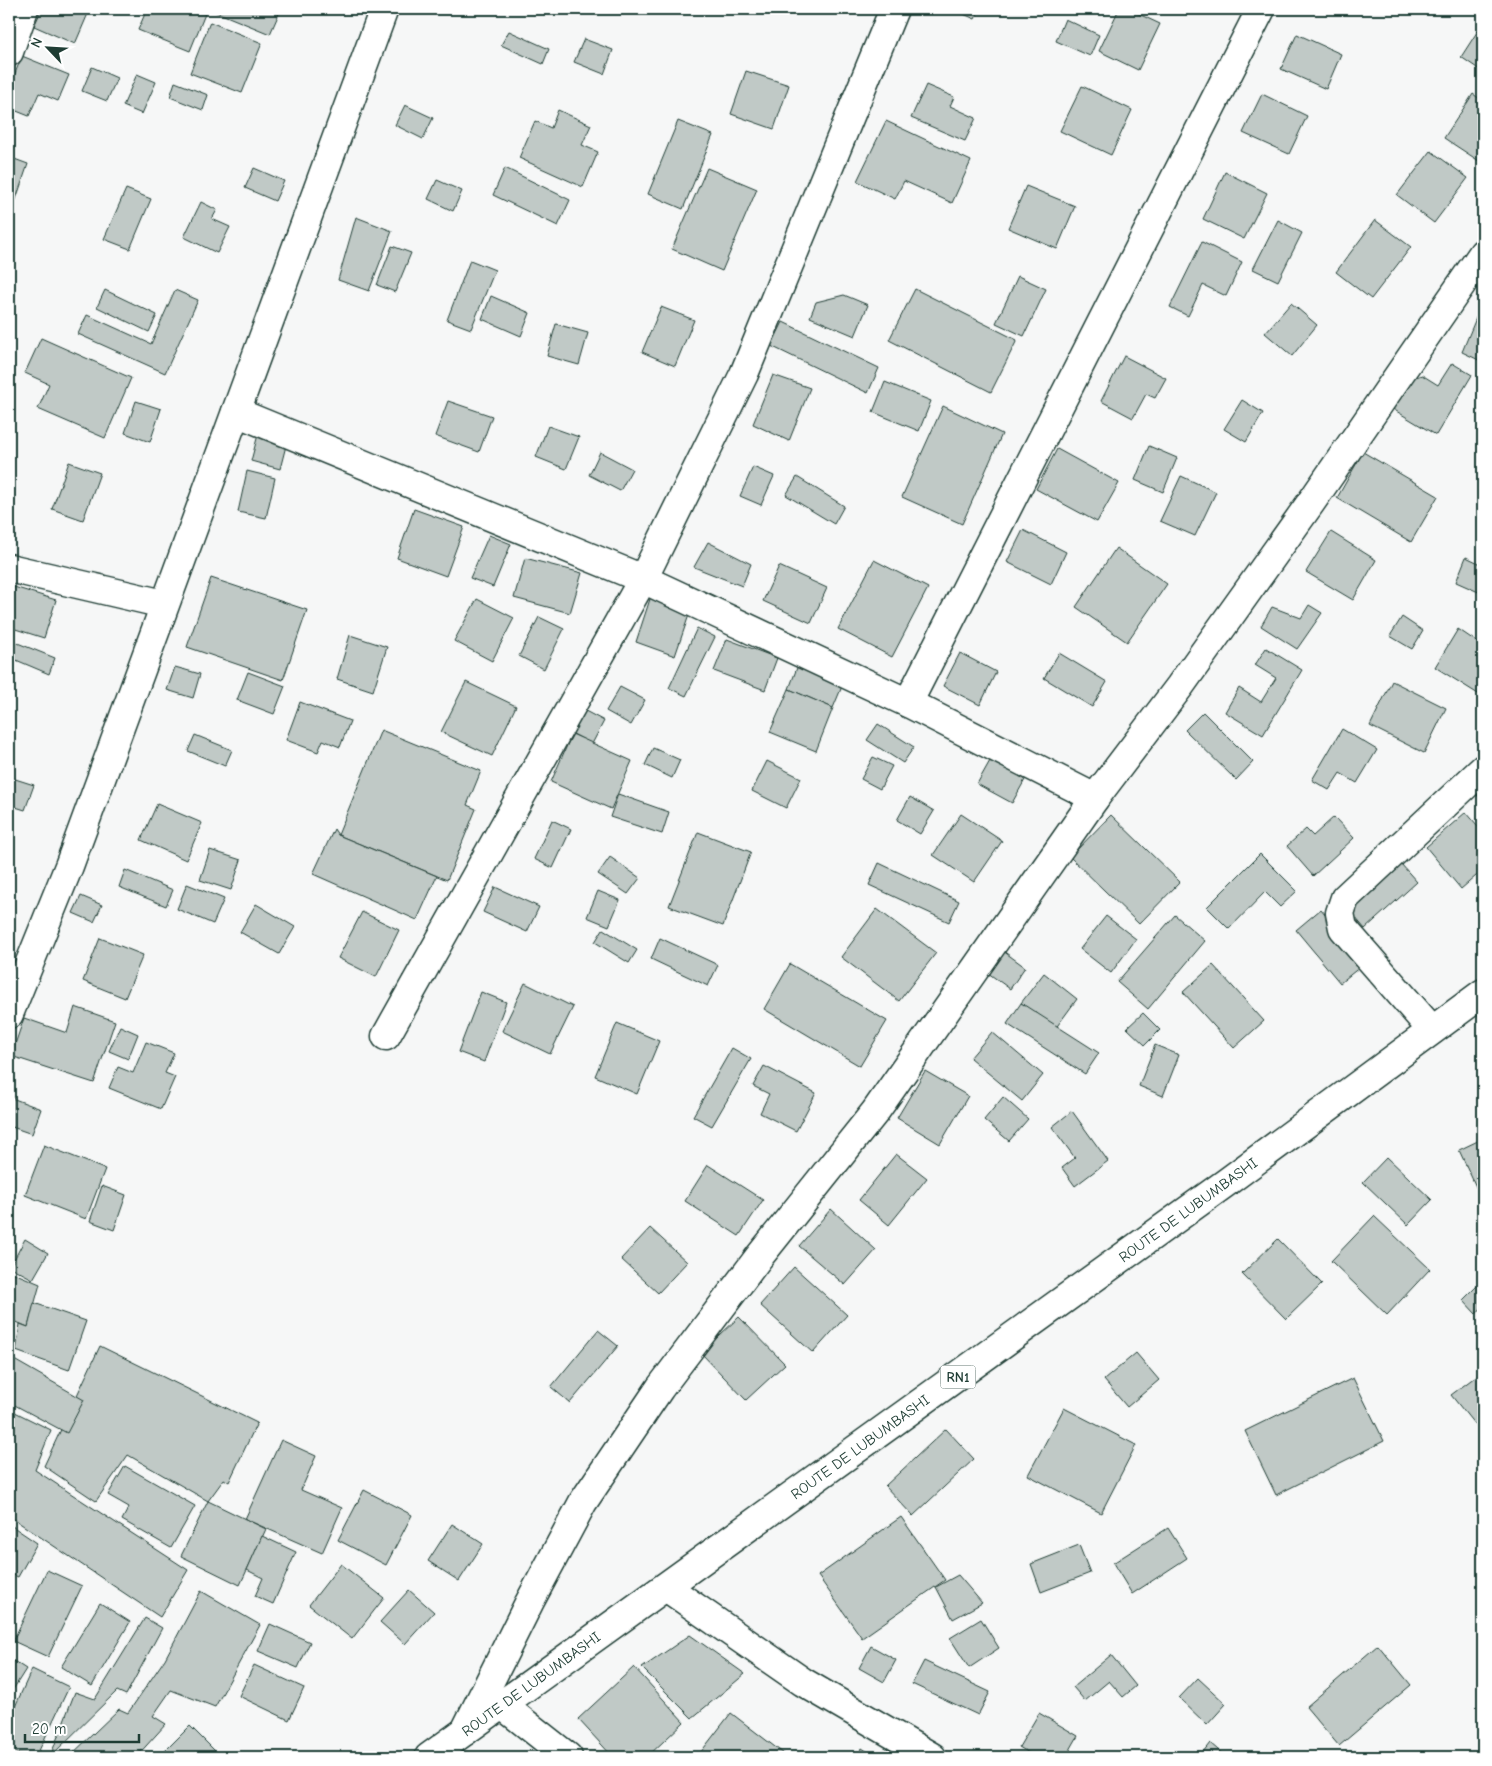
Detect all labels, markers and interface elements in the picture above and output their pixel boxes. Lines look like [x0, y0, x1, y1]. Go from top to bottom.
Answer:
north arrow [22, 22, 72, 72]
text: N [27, 35, 46, 50]
street label: ROUTE DE LUBUMBASHI [1115, 1154, 1261, 1266]
road number: RN1 [940, 1365, 976, 1388]
street label: ROUTE DE LUBUMBASHI [787, 1391, 933, 1503]
street label: ROUTE DE LUBUMBASHI [458, 1628, 604, 1740]
scale bar [25, 1711, 139, 1743]
text: 20 m [32, 1720, 66, 1738]

